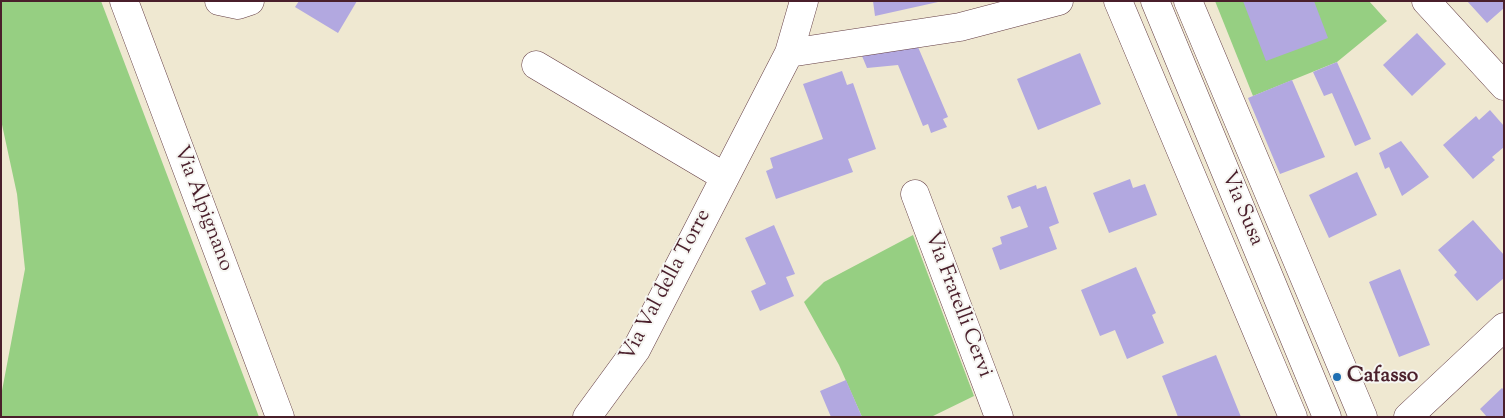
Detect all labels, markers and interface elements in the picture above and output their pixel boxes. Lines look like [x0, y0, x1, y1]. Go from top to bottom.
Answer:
street label: Via Alpignano [167, 143, 237, 275]
street label: Via Susa [1214, 168, 1268, 250]
street label: Via Val della Torre [616, 206, 718, 366]
street label: Via Fratelli Cervi [918, 228, 996, 382]
place label: Cafasso [1347, 364, 1418, 390]
marker: Cafasso [1331, 371, 1343, 383]

